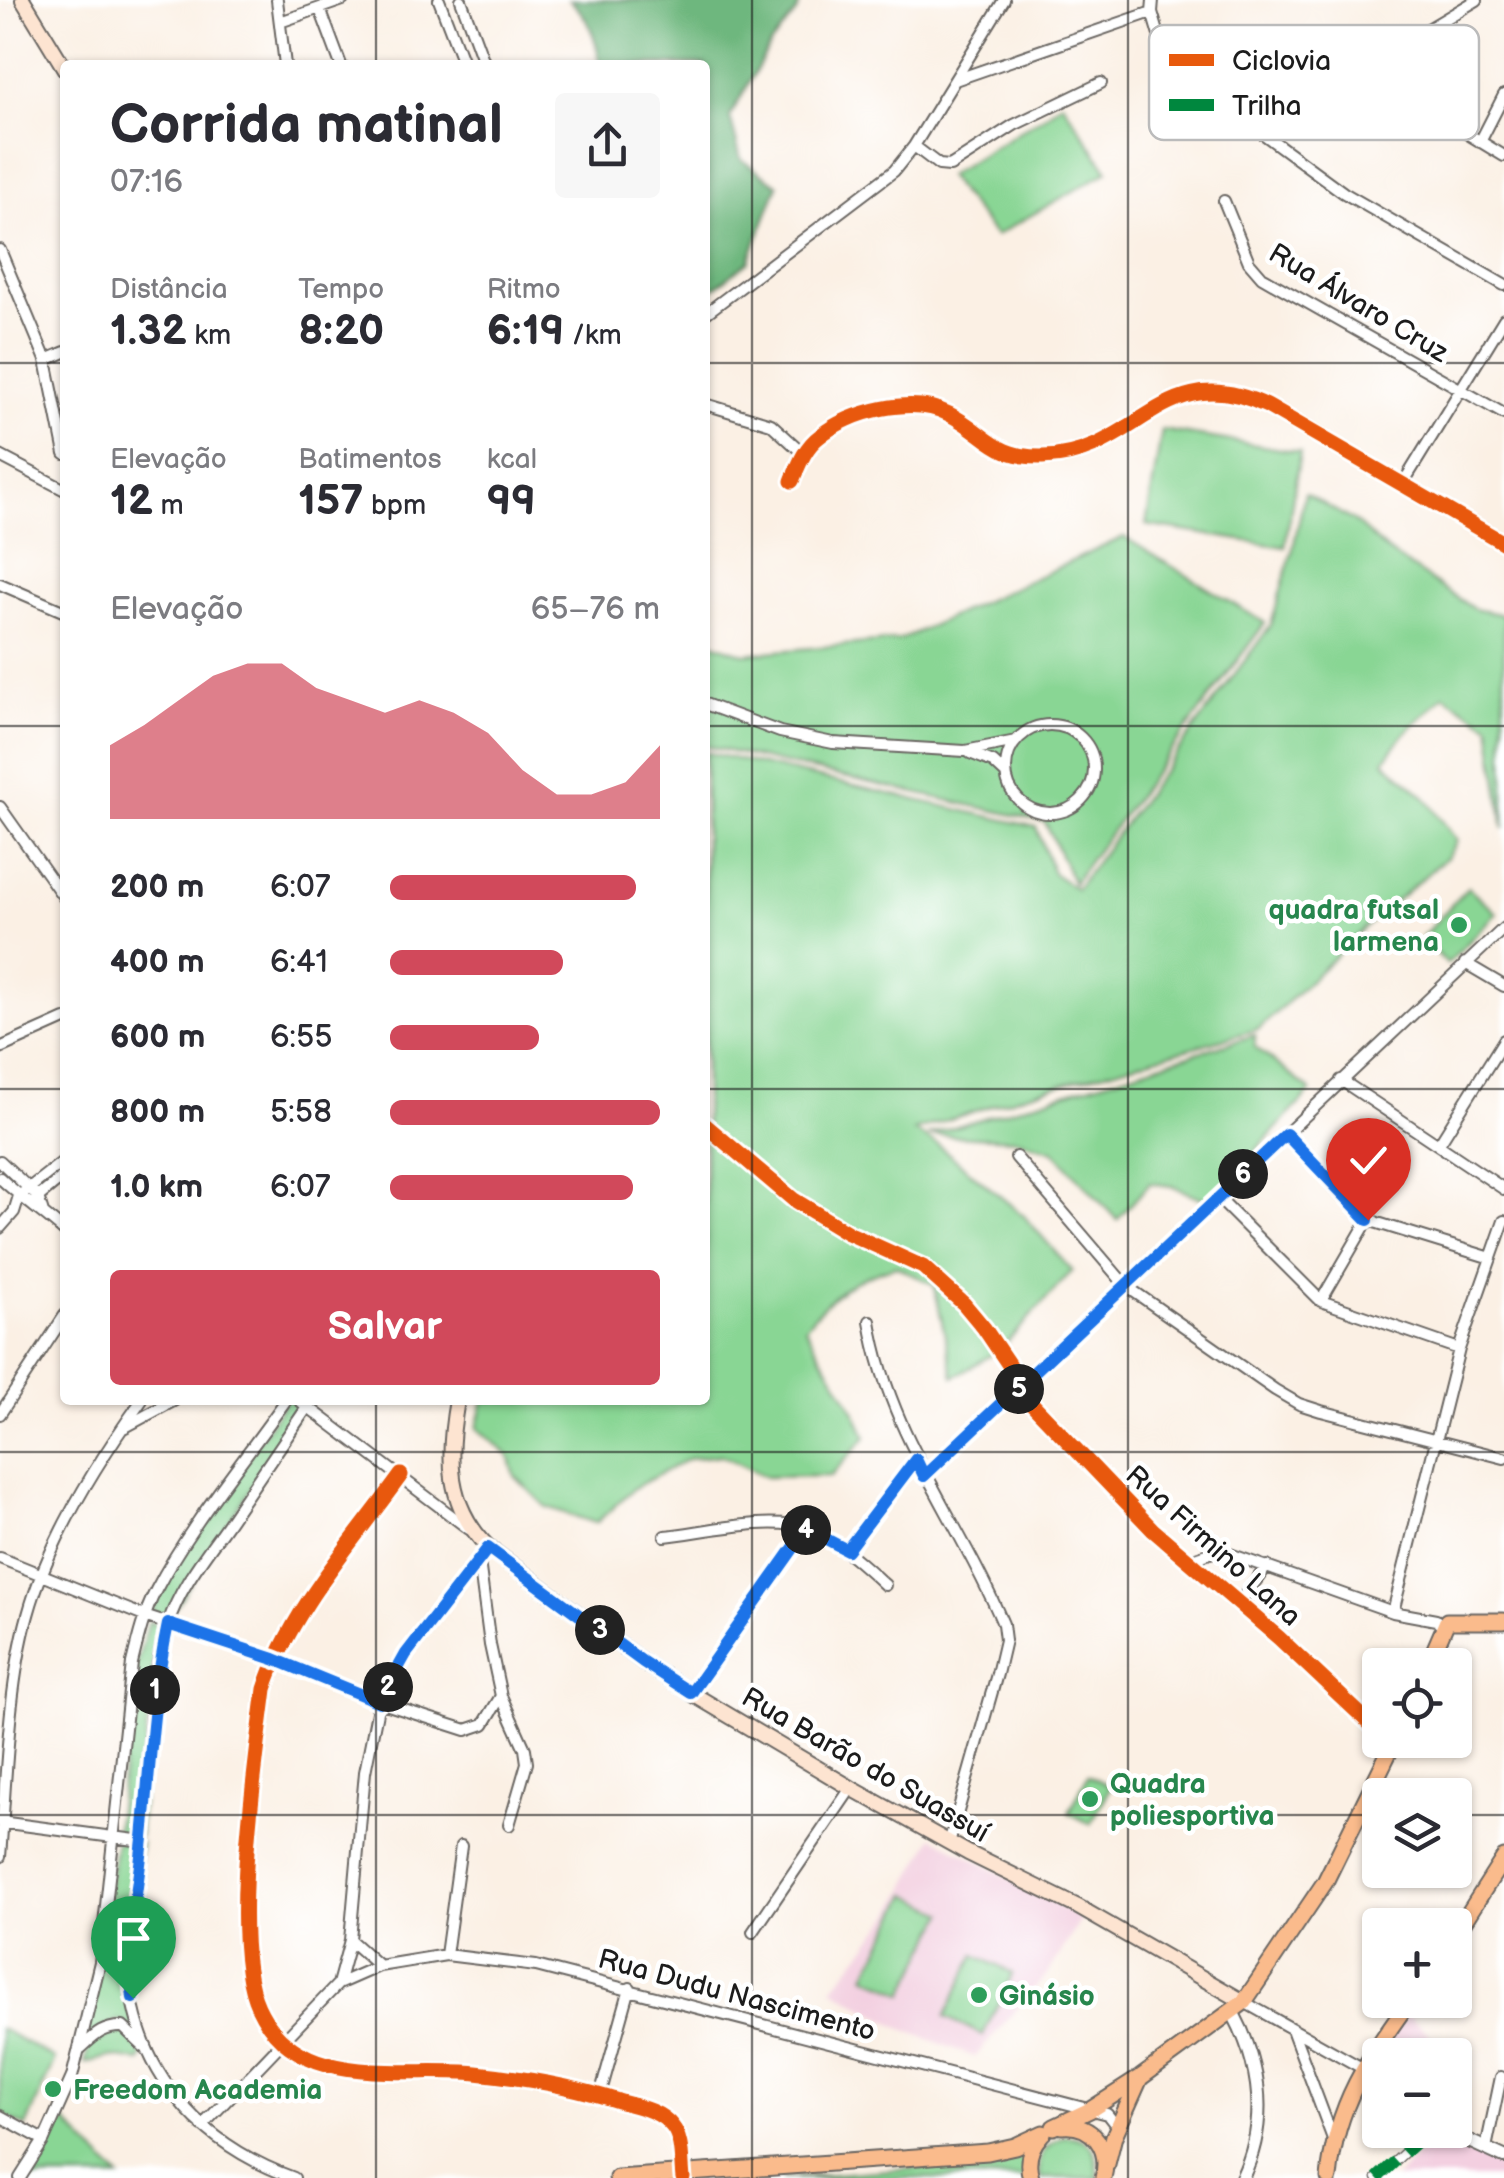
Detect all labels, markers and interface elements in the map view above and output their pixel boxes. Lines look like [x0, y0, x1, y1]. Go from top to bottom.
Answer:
legend [1149, 25, 1479, 140]
text: Ciclovia [1232, 45, 1331, 78]
text: Trilha [1232, 90, 1302, 123]
text: Corrida matinal [110, 92, 503, 159]
button: share [555, 93, 660, 198]
text: 07:16 [110, 163, 183, 202]
street label: Rua Álvaro Cruz [1263, 236, 1455, 370]
text: Distância [110, 273, 228, 306]
text: Tempo [298, 273, 384, 306]
text: Ritmo [487, 273, 561, 306]
text: 1.32 [110, 306, 187, 357]
text: 8:20 [298, 306, 384, 357]
text: 6:19 [487, 306, 564, 357]
text: km [187, 319, 231, 352]
text: /km [564, 319, 622, 352]
text: Elevação [110, 443, 227, 476]
text: Batimentos [298, 443, 442, 476]
text: kcal [487, 443, 537, 476]
text: 12 [110, 476, 153, 527]
text: 157 [298, 476, 363, 527]
text: 99 [487, 476, 536, 527]
text: m [153, 489, 184, 522]
text: bpm [363, 489, 426, 522]
text: Elevação [110, 590, 243, 629]
text: 65–76 m [531, 590, 660, 629]
text: 200 m [110, 868, 204, 907]
text: 6:07 [270, 868, 331, 907]
place label: quadra futsal larmena [1269, 894, 1439, 959]
marker: quadra futsal larmena [1448, 914, 1470, 936]
text: 400 m [110, 943, 205, 982]
text: 6:41 [270, 943, 328, 982]
text: 600 m [110, 1018, 205, 1057]
text: 6:55 [270, 1018, 333, 1057]
text: 800 m [110, 1093, 205, 1132]
text: 5:58 [270, 1093, 332, 1132]
pin [1326, 1118, 1411, 1221]
icon: check [1341, 1133, 1396, 1188]
pin: 6 [1218, 1149, 1268, 1199]
text: 6 [1235, 1157, 1251, 1190]
text: 1.0 km [110, 1168, 203, 1207]
text: 6:07 [270, 1168, 331, 1207]
button: Salvar [110, 1270, 660, 1385]
pin: 5 [994, 1364, 1044, 1414]
text: 5 [1011, 1372, 1027, 1405]
street label: Rua Firmino Lana [1119, 1459, 1307, 1633]
pin: 4 [781, 1505, 831, 1555]
text: 4 [798, 1513, 814, 1546]
pin: 3 [575, 1605, 625, 1655]
text: 3 [592, 1613, 608, 1646]
map controls [1362, 1648, 1472, 2148]
button: locate [1362, 1648, 1472, 1758]
pin: 2 [363, 1662, 413, 1712]
pin: 1 [130, 1665, 180, 1715]
text: 2 [380, 1670, 396, 1703]
text: 1 [149, 1673, 161, 1706]
street label: Rua Barão do Suassuí [736, 1681, 995, 1850]
place label: Quadra poliesportiva [1110, 1768, 1275, 1833]
button: layers [1362, 1778, 1472, 1888]
marker: Quadra poliesportiva [1079, 1788, 1101, 1810]
pin [91, 1896, 176, 1999]
button: + [1362, 1908, 1472, 2018]
icon: arrive [106, 1911, 161, 1966]
street label: Rua Dudu Nascimento [594, 1943, 879, 2048]
place label: Ginásio [999, 1980, 1095, 2013]
marker: Ginásio [968, 1984, 990, 2006]
button: − [1362, 2038, 1472, 2148]
place label: Freedom Academia [73, 2074, 322, 2107]
marker: Freedom Academia [42, 2078, 64, 2100]

